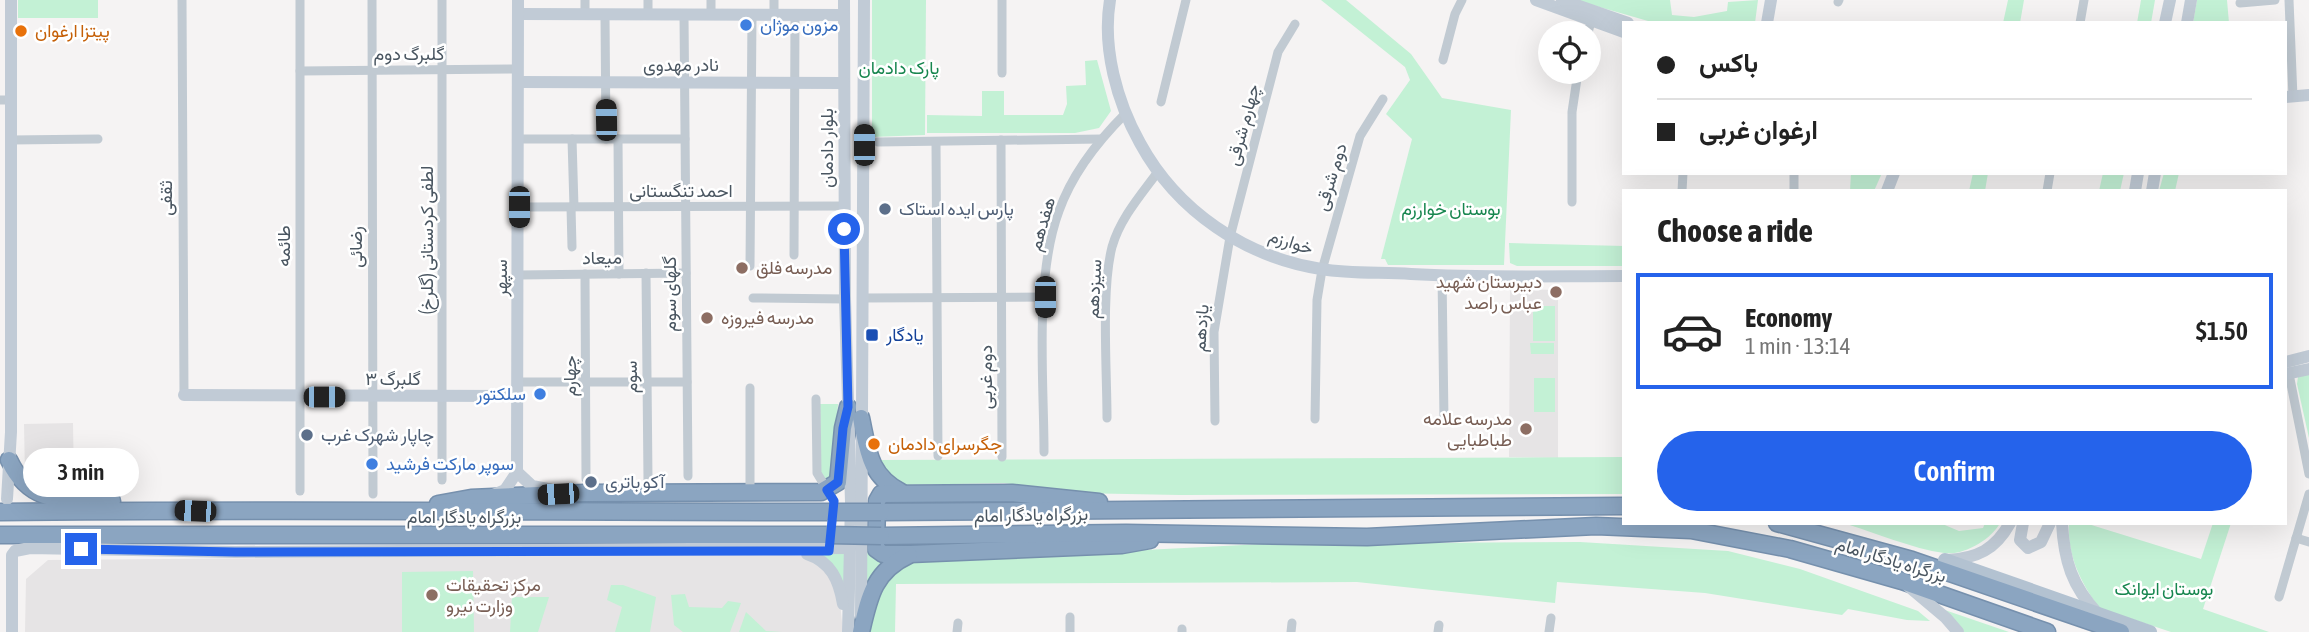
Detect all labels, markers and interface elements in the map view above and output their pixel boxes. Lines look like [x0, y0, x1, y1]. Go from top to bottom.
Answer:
place label: مزون موژان [760, 14, 838, 36]
marker: مزون موژان [738, 17, 754, 33]
place label: پیتزا ارغوان [35, 20, 110, 43]
map controls [1538, 21, 1601, 84]
button: locate [1538, 21, 1601, 84]
marker: پیتزا ارغوان [13, 23, 29, 39]
street label: گلبرگ دوم [374, 43, 444, 66]
text: باکس [1699, 48, 1758, 78]
street label: نادر مهدوی [643, 54, 719, 76]
park label: پارک دادمان [859, 57, 939, 80]
street label: چهارم شرقی [1222, 82, 1265, 168]
car [596, 99, 617, 141]
street label: بلوار دادمان [816, 108, 838, 188]
text: ارغوان غربی [1699, 115, 1818, 145]
car [854, 124, 875, 166]
street label: دوم شرقی [1310, 141, 1353, 214]
street label: لطفی کردستانی (گلرخ) [416, 165, 439, 315]
street label: ثقفی [155, 180, 177, 216]
street label: احمد تنگستانی [629, 180, 733, 202]
car [509, 186, 530, 228]
street label: هفدهم [1024, 195, 1061, 254]
place label: پارس ایده استاک [899, 198, 1014, 221]
park label: بوستان خوارزم [1401, 198, 1501, 221]
marker: پارس ایده استاک [877, 201, 893, 217]
text: Choose a ride [1657, 212, 1813, 249]
route start [828, 213, 860, 245]
street label: خوارزم [1266, 224, 1316, 260]
street label: طائمه [273, 225, 294, 267]
street label: رضائی [345, 226, 367, 268]
street label: میعاد [582, 247, 622, 268]
street label: گلهای سوم [659, 256, 682, 332]
place label: مدرسه فلق [756, 257, 832, 279]
street label: سپهر [490, 259, 513, 298]
street label: سیزدهم [1081, 259, 1108, 319]
marker: مدرسه فلق [734, 260, 750, 276]
place label: دبیرستان شهید عباس راصد [1436, 271, 1542, 314]
car [1035, 276, 1056, 318]
marker: دبیرستان شهید عباس راصد [1548, 284, 1564, 300]
icon: car [1661, 300, 1724, 363]
street label: یازدهم [1188, 303, 1215, 353]
text: Economy [1745, 303, 1832, 333]
place label: مدرسه فیروزه [721, 307, 814, 329]
marker: مدرسه فیروزه [699, 310, 715, 326]
text: $1.50 [2196, 316, 2248, 346]
place label: یادگار [885, 324, 924, 346]
marker: یادگار [864, 327, 880, 343]
text: 1 min · 13:14 [1745, 333, 1851, 359]
street label: دوم غربی [975, 345, 998, 409]
street label: چهارم [559, 355, 582, 397]
street label: سوم [620, 360, 643, 394]
street label: گلبرگ ۳ [365, 368, 421, 390]
place label: سلکتور [475, 383, 526, 405]
marker: سلکتور [532, 386, 548, 402]
car [304, 387, 346, 408]
place label: مدرسه علامه طباطبایی [1423, 408, 1512, 451]
marker: مدرسه علامه طباطبایی [1518, 421, 1534, 437]
place label: چاپار شهرک غرب [321, 424, 434, 447]
marker: چاپار شهرک غرب [299, 427, 315, 443]
button: Confirm [1657, 431, 2252, 511]
place label: جگرسرای دادمان [888, 433, 1002, 455]
marker: جگرسرای دادمان [866, 436, 882, 452]
callout: 3 min [23, 448, 139, 496]
place label: سوپر مارکت فرشید [386, 453, 514, 476]
marker: سوپر مارکت فرشید [364, 456, 380, 472]
text: 3 min [58, 459, 104, 485]
place label: آکو باتری [605, 471, 666, 493]
marker: آکو باتری [583, 474, 599, 490]
car [537, 482, 580, 506]
car [174, 500, 217, 522]
street label: بزرگراه یادگار امام [974, 503, 1088, 528]
street label: بزرگراه یادگار امام [407, 506, 521, 529]
route end [65, 533, 97, 565]
street label: بزرگراه یادگار امام [1833, 533, 1949, 588]
place label: مرکز تحقیقات وزارت نیرو [446, 574, 541, 617]
park label: بوستان ایوانک [2115, 578, 2213, 600]
marker: مرکز تحقیقات وزارت نیرو [424, 587, 440, 603]

